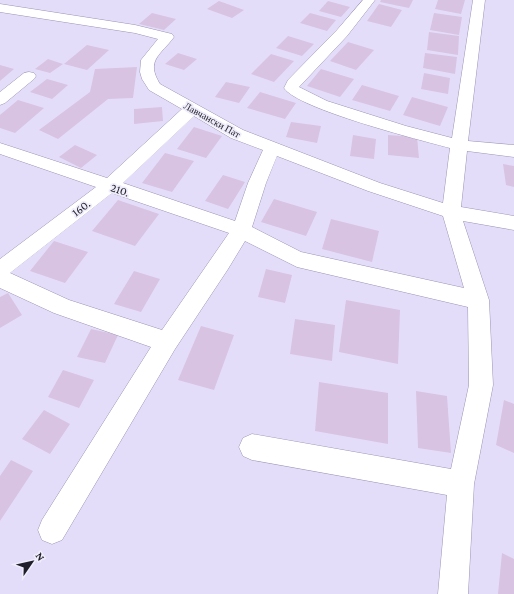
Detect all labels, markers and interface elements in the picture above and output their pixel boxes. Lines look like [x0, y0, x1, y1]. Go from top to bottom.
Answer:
street label: Лавчански Пат [182, 100, 243, 140]
street label: 210. [109, 180, 131, 200]
street label: 160. [69, 196, 93, 219]
north arrow [12, 542, 52, 582]
text: N [33, 550, 48, 563]

